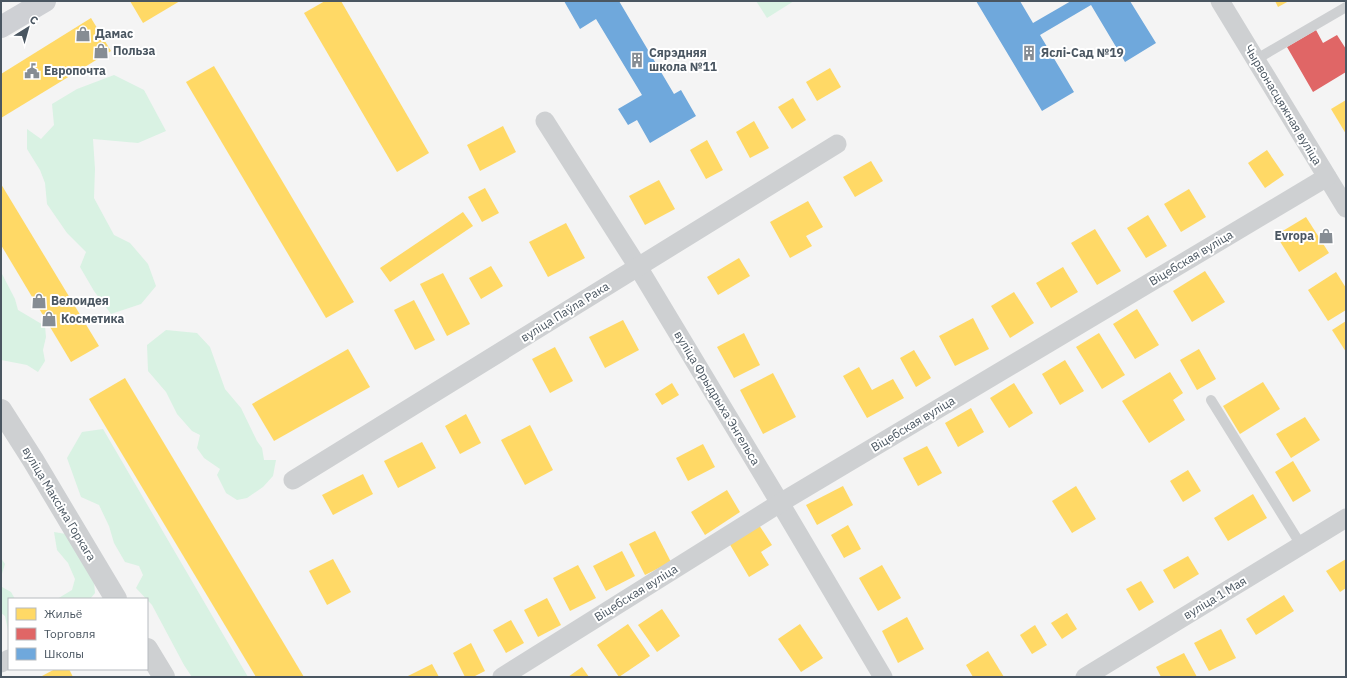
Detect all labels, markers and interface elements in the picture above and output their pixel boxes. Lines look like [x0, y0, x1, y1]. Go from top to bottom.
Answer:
north arrow [8, 8, 48, 48]
text: С [27, 12, 41, 28]
shop icon: Дамас [74, 25, 92, 43]
place label: Дамас [95, 26, 133, 41]
shop icon: Польза [92, 42, 110, 60]
street label: Чырвонасцяжная вуліца [1242, 42, 1326, 168]
place label: Польза [113, 43, 156, 58]
building icon: Яслі-Сад №19 [1020, 44, 1038, 62]
place label: Сярэдняя школа №11 [649, 45, 717, 74]
place label: Яслі-Сад №19 [1041, 45, 1124, 60]
building icon: Сярэдняя школа №11 [628, 51, 646, 69]
public building icon: Европочта [23, 62, 41, 80]
place label: Европочта [44, 63, 106, 78]
street label: Віцебская вуліца [1146, 226, 1236, 289]
shop icon: Evropa [1317, 227, 1335, 245]
place label: Evropa [1275, 228, 1314, 243]
street label: вуліца Паўла Рака [518, 278, 612, 345]
shop icon: Велоидея [30, 292, 48, 310]
place label: Велоидея [51, 293, 109, 308]
shop icon: Косметика [40, 310, 58, 328]
place label: Косметика [61, 311, 125, 326]
street label: вуліца Фрыдрыха Энгельса [671, 328, 764, 468]
street label: Віцебская вуліца [868, 392, 958, 455]
street label: вуліца Максіма Горкага [19, 444, 100, 564]
street label: Віцебская вуліца [591, 561, 681, 624]
street label: вуліца 1 Мая [1180, 573, 1249, 622]
legend [8, 598, 148, 670]
text: Жильё [44, 606, 83, 621]
text: Торговля [44, 626, 95, 641]
text: Школы [44, 646, 84, 661]

